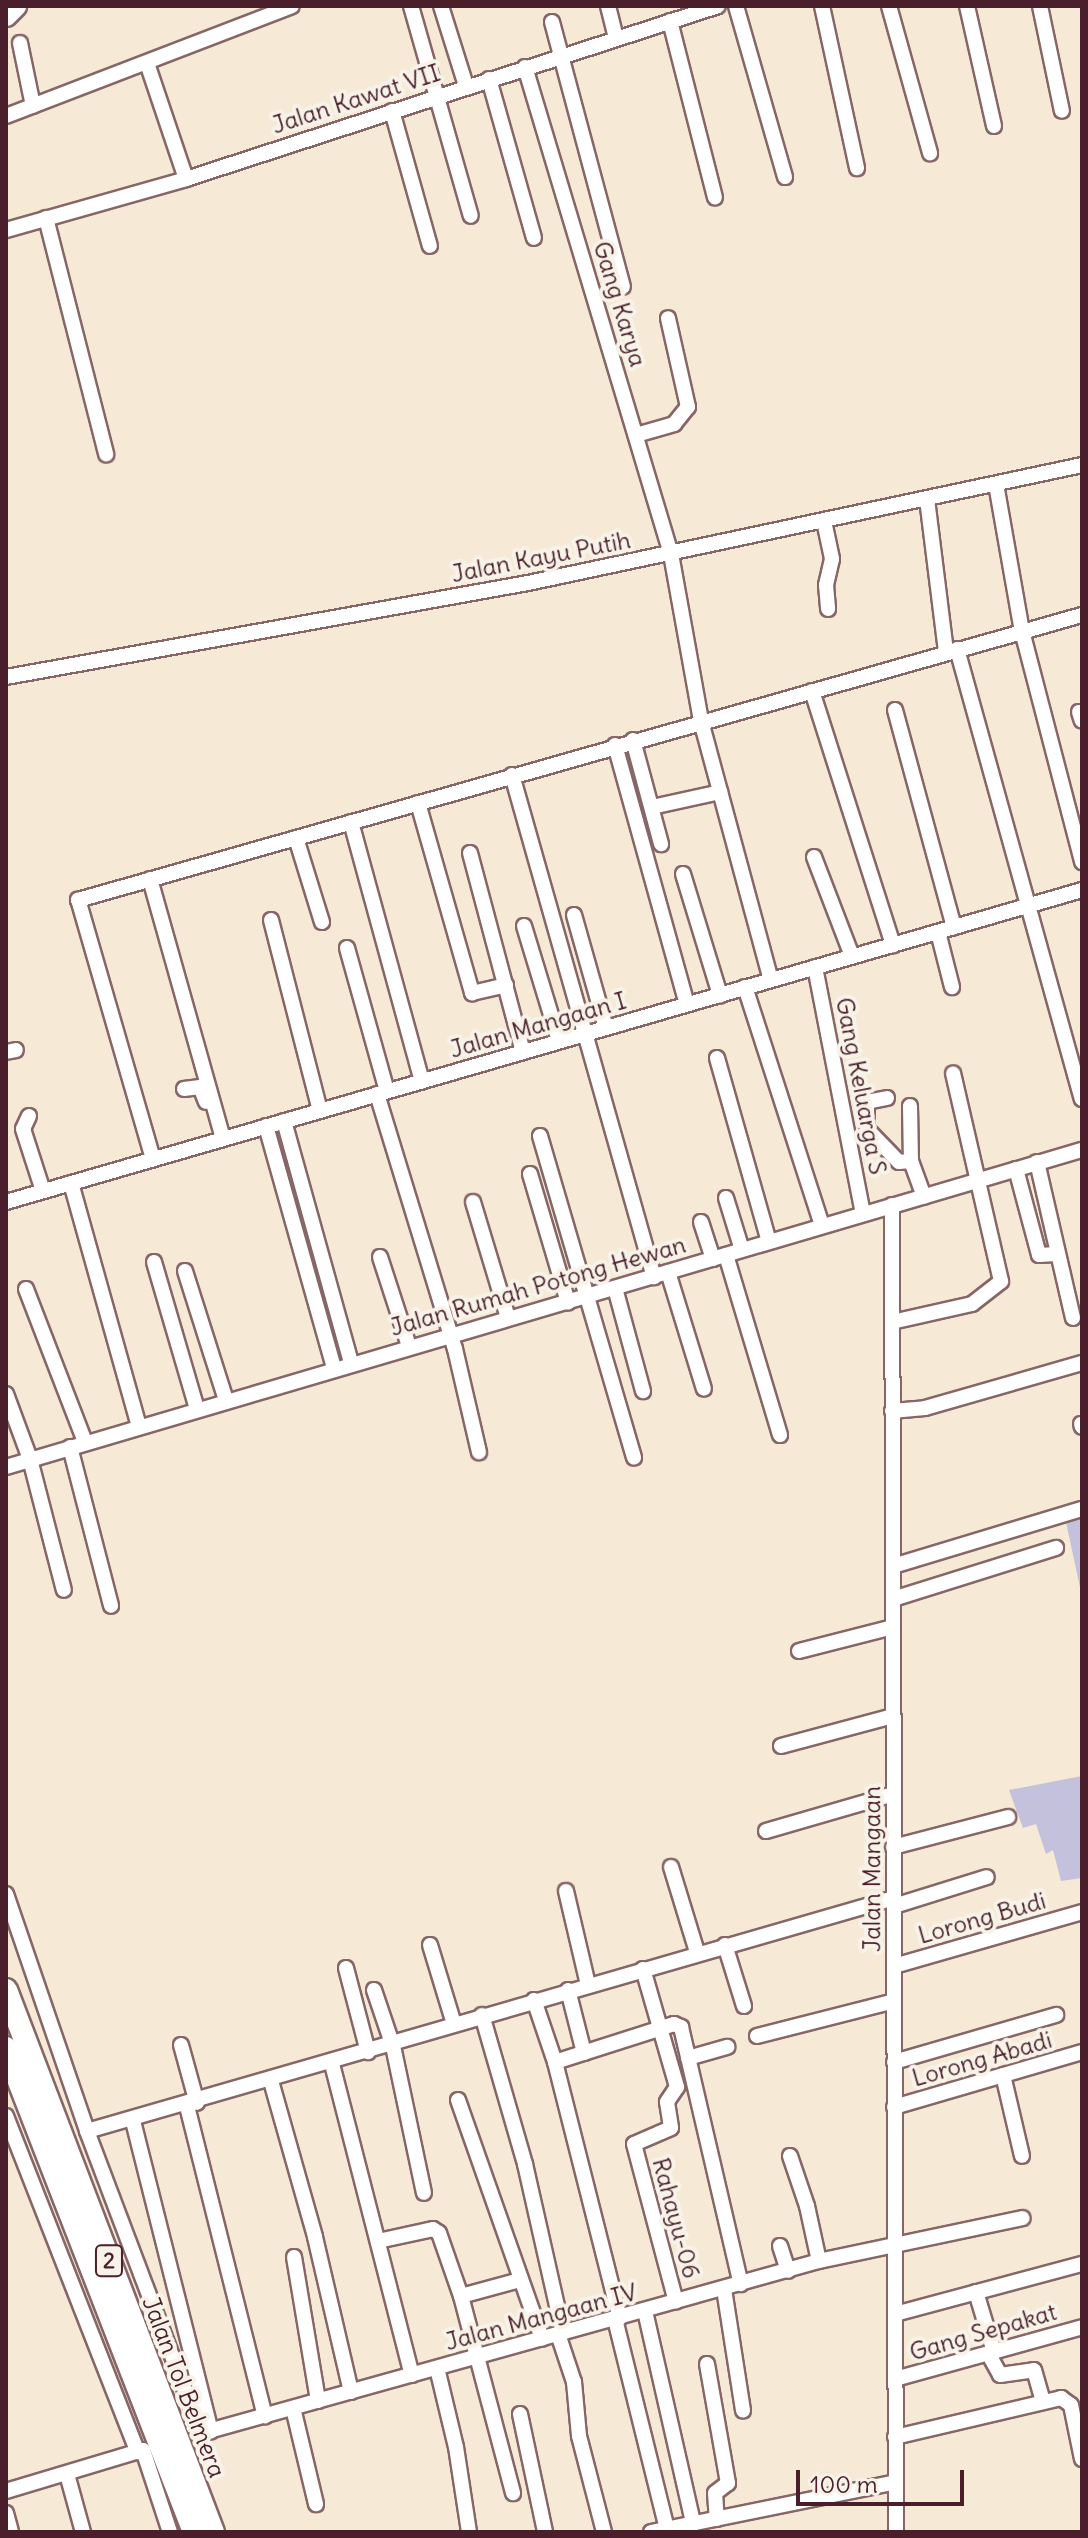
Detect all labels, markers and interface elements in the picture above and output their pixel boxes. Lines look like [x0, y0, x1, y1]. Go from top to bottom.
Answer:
street label: Jalan Kawat VII [268, 58, 444, 140]
street label: Gang Karya [587, 238, 653, 370]
street label: Jalan Kayu Putih [449, 526, 633, 588]
street label: Jalan Mangaan I [446, 986, 630, 1064]
street label: Gang Keluarga S [830, 995, 892, 1177]
street label: Jalan Rumah Potong Hewan [387, 1230, 689, 1342]
street label: Jalan Mangaan [858, 1786, 886, 1952]
street label: Lorong Budi [915, 1886, 1049, 1950]
street label: Lorong Abadi [909, 2025, 1055, 2093]
street label: Rahayu-06 [646, 2155, 706, 2281]
road number: 2 [93, 2243, 125, 2279]
street label: Jalan Mangaan IV [442, 2278, 640, 2356]
street label: Jalan Tol Belmera [136, 2293, 232, 2481]
street label: Gang Sepakat [906, 2297, 1060, 2367]
scale bar [800, 2454, 968, 2504]
text: 100 m [810, 2469, 878, 2499]

